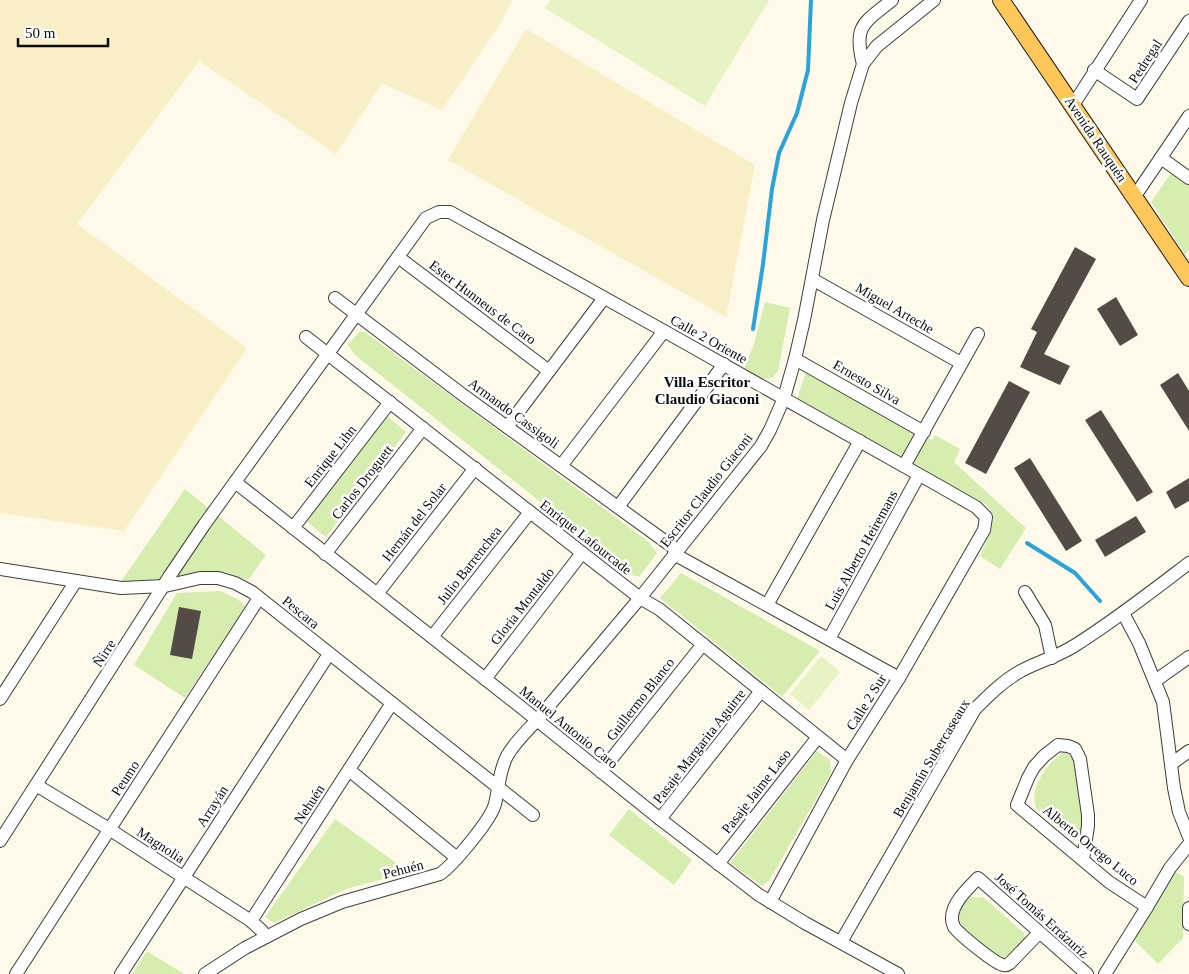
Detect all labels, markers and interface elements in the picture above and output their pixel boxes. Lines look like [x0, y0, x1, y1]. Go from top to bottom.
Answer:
scale bar [18, 15, 108, 47]
text: 50 m [25, 25, 56, 41]
street label: Pedregal [1126, 37, 1165, 86]
street label: Avenida Rauquén [1062, 94, 1130, 185]
street label: Ester Hunneus de Caro [426, 257, 539, 347]
street label: Miguel Arteche [853, 280, 936, 337]
street label: Calle 2 Oriente [668, 312, 750, 367]
street label: Ernesto Silva [831, 357, 904, 408]
district label: Villa Escritor Claudio Giaconi [655, 374, 759, 407]
street label: Armando Cassigoli [465, 375, 562, 451]
street label: Enrique Lihn [302, 422, 359, 490]
street label: Escritor Claudio Giaconi [657, 430, 755, 550]
street label: Carlos Droguett [329, 442, 396, 522]
street label: Hernán del Solar [379, 480, 450, 564]
street label: Luis Alberto Heiremans [822, 488, 901, 613]
street label: Enrique Lafourcade [537, 497, 634, 578]
street label: Julio Barrenchea [434, 523, 505, 607]
street label: Gloria Montaldo [488, 565, 557, 648]
street label: Pescara [279, 593, 323, 632]
street label: Ñirre [90, 637, 119, 670]
street label: Guillermo Blanco [603, 655, 677, 744]
street label: Calle 2 Sur [843, 671, 890, 733]
street label: Manuel Antonio Caro [517, 683, 621, 772]
street label: Pasaje Margarita Aguirre [650, 686, 749, 806]
street label: Benjamín Subercaseaux [890, 697, 973, 820]
street label: Pasaje Jaime Laso [719, 746, 794, 836]
street label: Peumo [109, 758, 142, 799]
street label: Nehuén [291, 782, 328, 827]
street label: Arrayán [194, 783, 231, 830]
street label: Alberto Orrego Luco [1040, 802, 1141, 888]
street label: Magnolia [134, 825, 188, 867]
street label: Pehuén [381, 857, 425, 882]
street label: José Tomás Errázuriz [992, 870, 1091, 961]

